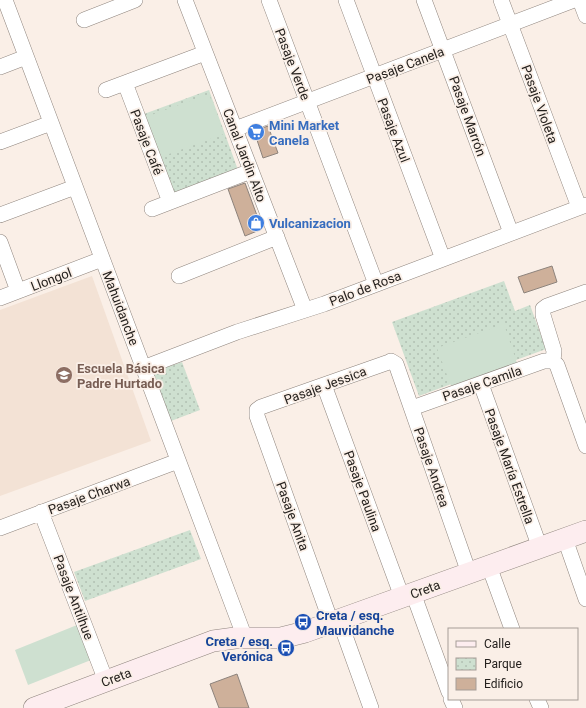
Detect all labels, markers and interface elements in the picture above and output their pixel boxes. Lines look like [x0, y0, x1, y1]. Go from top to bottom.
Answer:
street label: Pasaje Verde [272, 26, 313, 102]
street label: Pasaje Canela [364, 44, 446, 87]
street label: Pasaje Violeta [518, 63, 561, 145]
street label: Pasaje Marrón [446, 74, 489, 158]
street label: Pasaje Azul [374, 96, 413, 164]
street label: Canal Jardin Alto [220, 106, 269, 204]
street label: Pasaje Café [127, 107, 166, 177]
place label: Mini Market Canela [269, 118, 340, 148]
supermarket icon: Mini Market Canela [246, 122, 266, 142]
shop icon: Vulcanizacion [246, 213, 266, 233]
place label: Vulcanizacion [269, 216, 351, 231]
street label: Llongol [29, 265, 74, 294]
street label: Palo de Rosa [327, 268, 403, 309]
street label: Mahuidanche [99, 269, 142, 348]
place label: Escuela Básica Padre Hurtado [77, 361, 165, 391]
street label: Pasaje Camila [441, 363, 524, 404]
street label: Pasaje Jessica [282, 364, 368, 407]
school or university icon: Escuela Básica Padre Hurtado [54, 365, 74, 385]
street label: Pasaje María Estrella [482, 407, 537, 526]
street label: Pasaje Andrea [411, 425, 452, 509]
street label: Pasaje Paulina [341, 449, 384, 534]
street label: Pasaje Charwa [46, 474, 132, 517]
street label: Pasaje Anita [273, 480, 312, 553]
street label: Pasaje Antilhue [50, 553, 97, 642]
street label: Creta [408, 577, 442, 602]
place label: Creta / esq. Mauvidanche [316, 608, 394, 638]
bus stop icon: Creta / esq. Mauvidanche [293, 612, 313, 632]
legend [448, 628, 578, 700]
place label: Creta / esq. Verónica [205, 634, 273, 664]
text: Calle [484, 637, 511, 651]
bus stop icon: Creta / esq. Verónica [276, 638, 296, 658]
text: Parque [484, 657, 522, 671]
street label: Creta [99, 665, 133, 690]
text: Edificio [484, 677, 523, 691]

